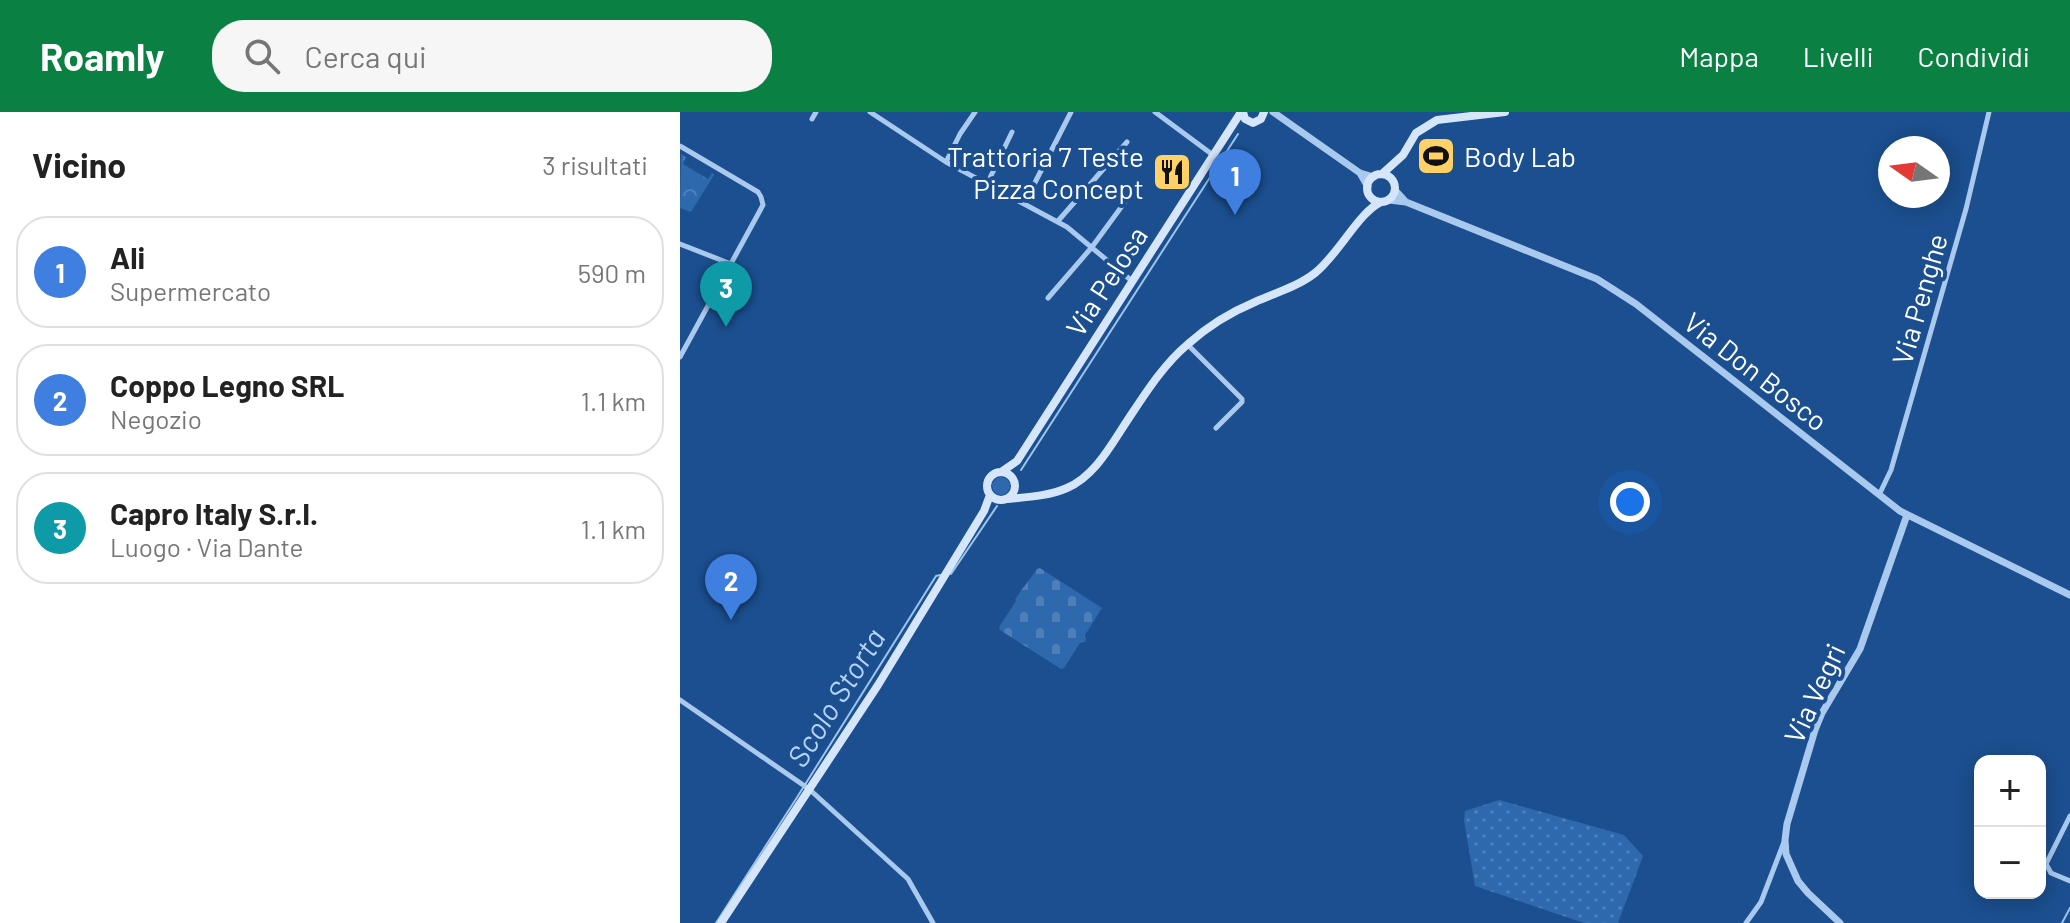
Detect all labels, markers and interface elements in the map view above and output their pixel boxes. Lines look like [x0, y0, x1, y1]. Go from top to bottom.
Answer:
search box [212, 20, 772, 92]
text: Roamly [40, 33, 164, 79]
icon: search [240, 34, 284, 78]
text: Cerca qui [304, 38, 427, 74]
text: Mappa [1679, 39, 1759, 73]
text: Livelli [1803, 39, 1874, 73]
text: Condividi [1918, 39, 2030, 73]
sports icon: Body Lab [1415, 135, 1457, 177]
north arrow [1878, 136, 1950, 208]
place label: Trattoria 7 Teste Pizza Concept [947, 139, 1144, 205]
place label: Body Lab [1464, 139, 1576, 173]
text: Vicino [32, 144, 126, 185]
text: 3 risultati [542, 149, 648, 180]
pin: 1 [1209, 149, 1261, 215]
restaurant icon: Trattoria 7 Teste Pizza Concept [1151, 151, 1193, 193]
street label: Via Pelosa [1058, 220, 1154, 342]
street label: Via Penghe [1884, 230, 1954, 368]
text: Ali [110, 239, 145, 275]
text: 1 [55, 257, 65, 288]
text: 590 m [578, 257, 646, 288]
pin: 3 [700, 261, 752, 327]
text: Supermercato [110, 275, 271, 306]
street label: Via Don Bosco [1677, 304, 1835, 438]
text: Coppo Legno SRL [110, 367, 344, 403]
text: 2 [53, 385, 67, 416]
text: 1.1 km [581, 385, 646, 416]
text: Negozio [110, 403, 202, 434]
your location [1610, 482, 1650, 522]
text: Capro Italy S.r.l. [110, 495, 318, 531]
text: 3 [53, 513, 67, 544]
text: 1.1 km [581, 513, 646, 544]
text: Luogo · Via Dante [110, 531, 303, 562]
pin: 2 [705, 554, 757, 620]
water label: Scolo Storta [778, 621, 892, 773]
street label: Via Vegri [1776, 638, 1852, 748]
map controls [1974, 755, 2046, 899]
button: + [1974, 755, 2046, 827]
button: − [1974, 827, 2046, 899]

